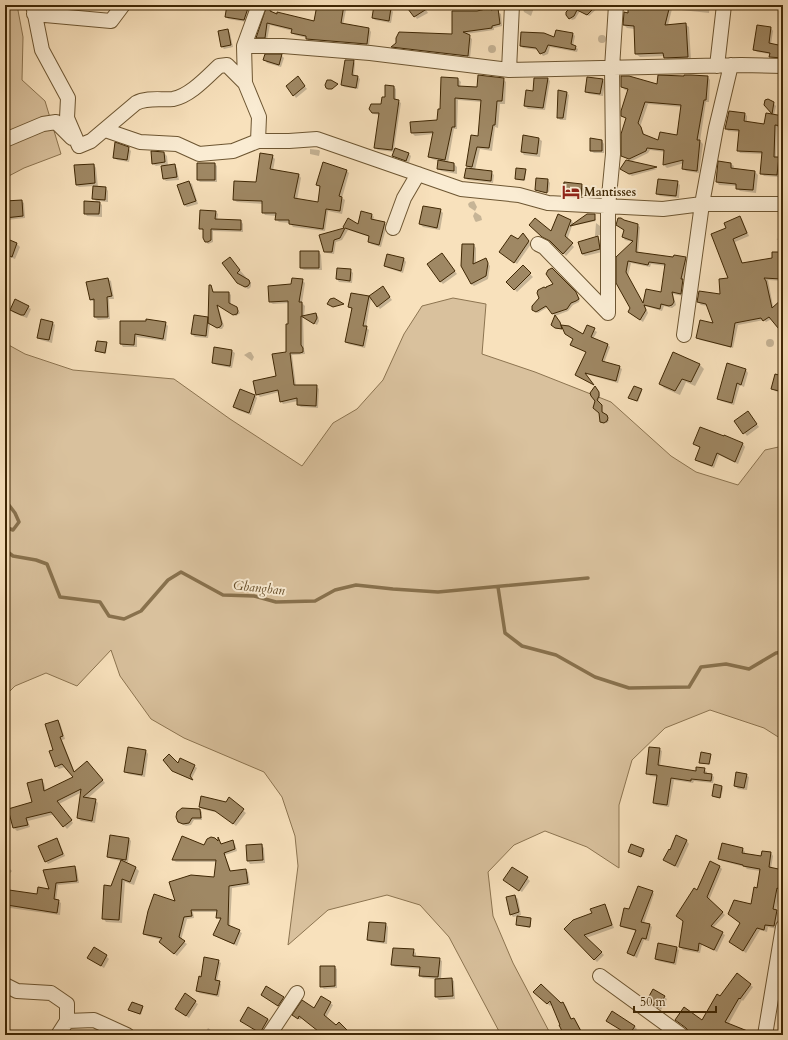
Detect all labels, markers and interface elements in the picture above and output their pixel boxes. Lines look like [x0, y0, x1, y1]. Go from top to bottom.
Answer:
hotel icon: Mantisses [561, 182, 581, 202]
place label: Mantisses [584, 184, 636, 200]
water label: Gbangban [232, 576, 286, 600]
scale bar [634, 988, 716, 1014]
text: 50 m [640, 994, 667, 1010]

